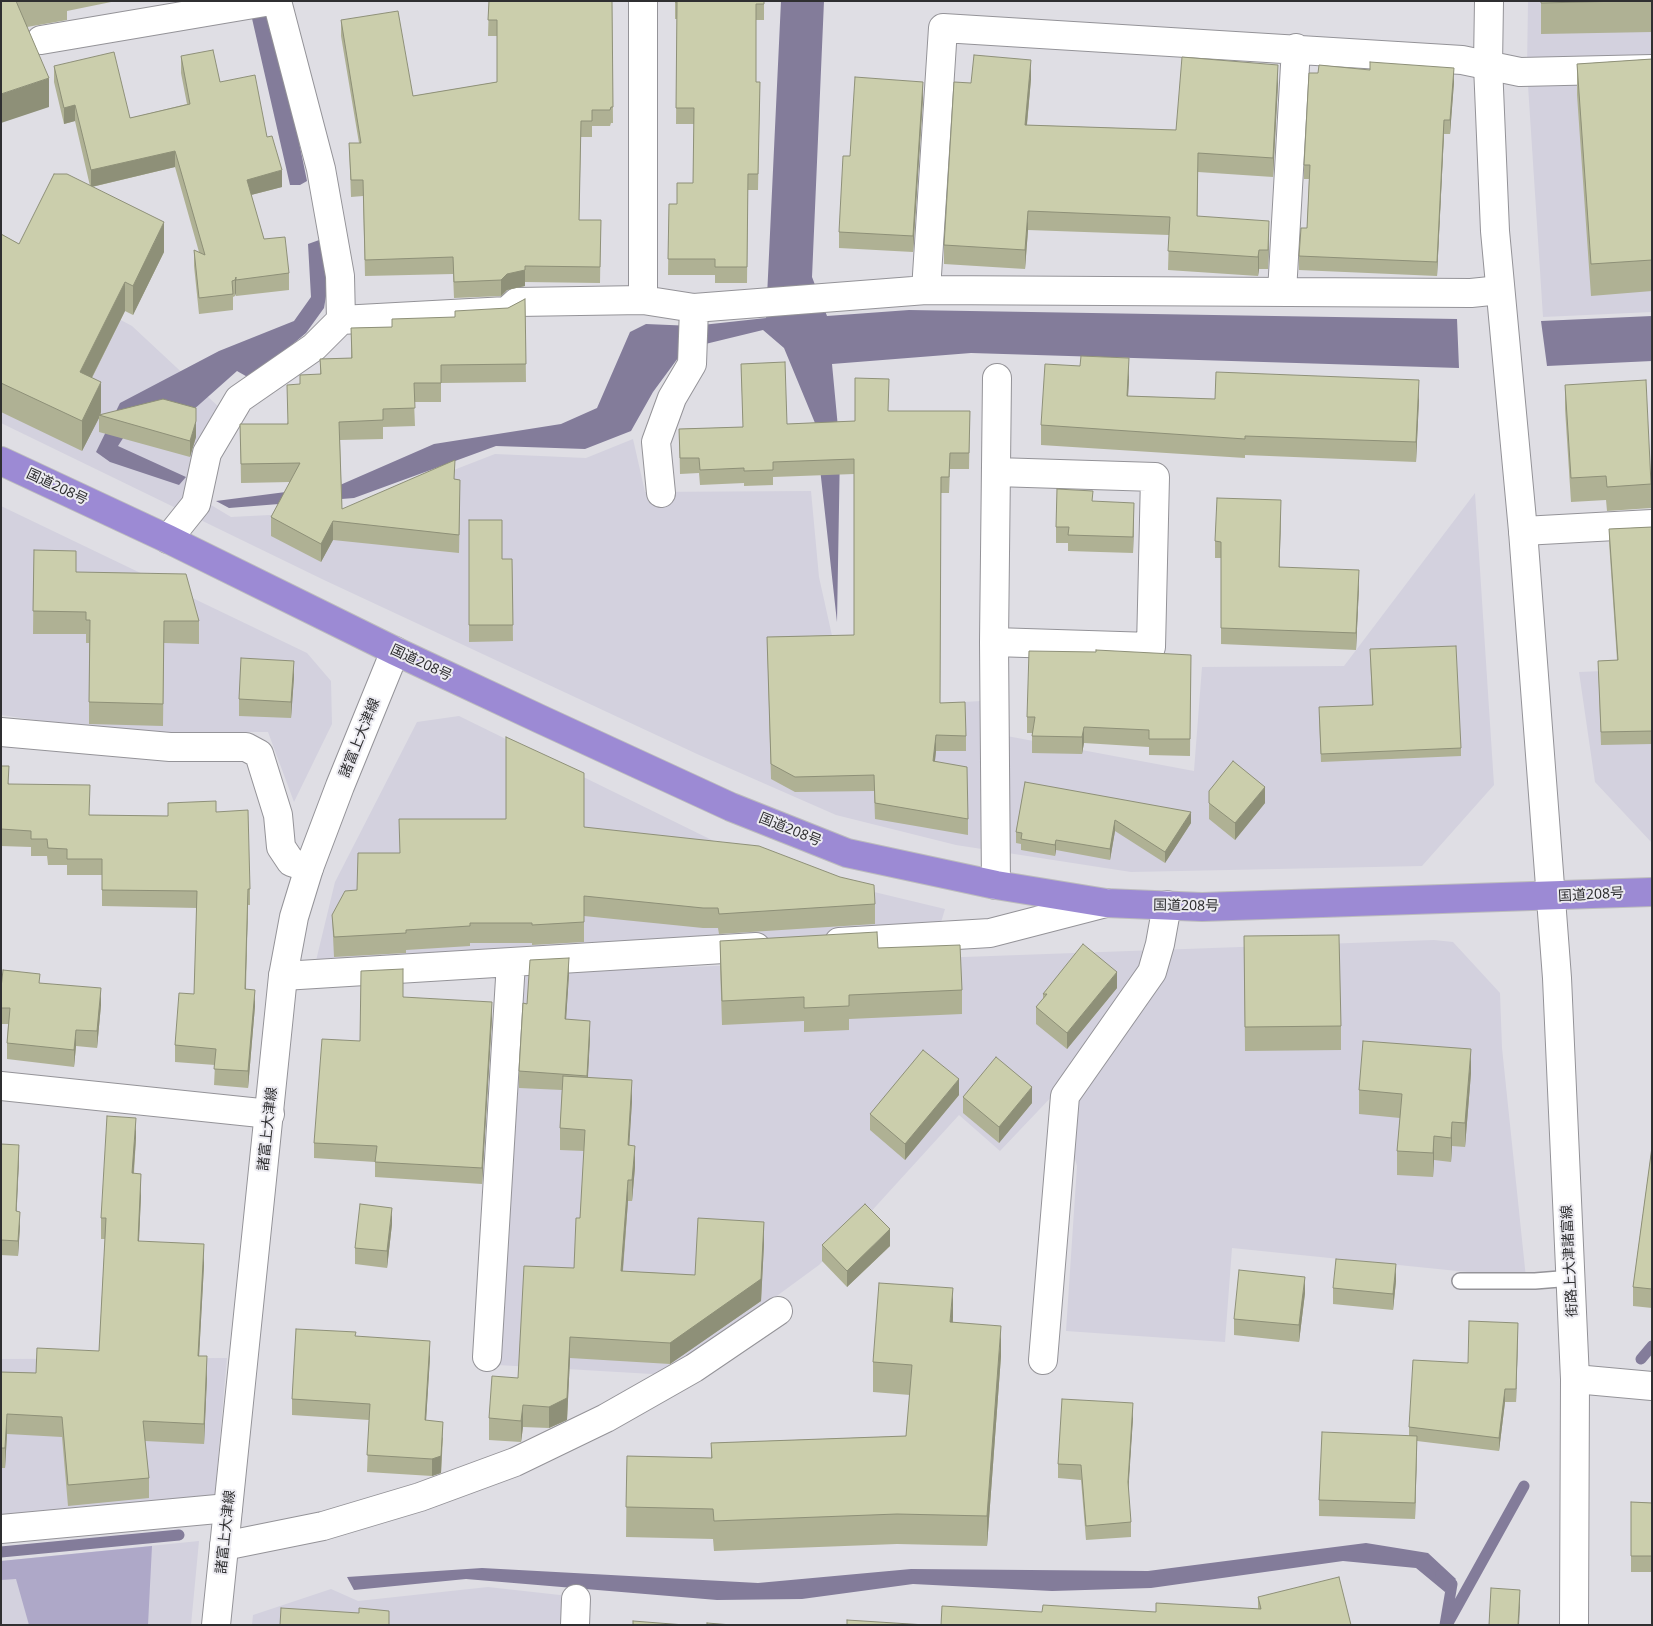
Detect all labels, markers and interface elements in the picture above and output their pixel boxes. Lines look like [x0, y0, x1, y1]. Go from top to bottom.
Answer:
street label: 国道208号 [24, 465, 90, 509]
street label: 国道208号 [388, 641, 454, 685]
street label: 諸富上大津線 [336, 696, 384, 780]
street label: 国道208号 [756, 810, 824, 850]
street label: 国道208号 [1558, 885, 1624, 905]
street label: 国道208号 [1153, 897, 1219, 915]
street label: 諸富上大津線 [255, 1086, 281, 1172]
street label: 街路上大津諸富線 [1559, 1205, 1581, 1317]
street label: 諸富上大津線 [213, 1489, 239, 1575]

